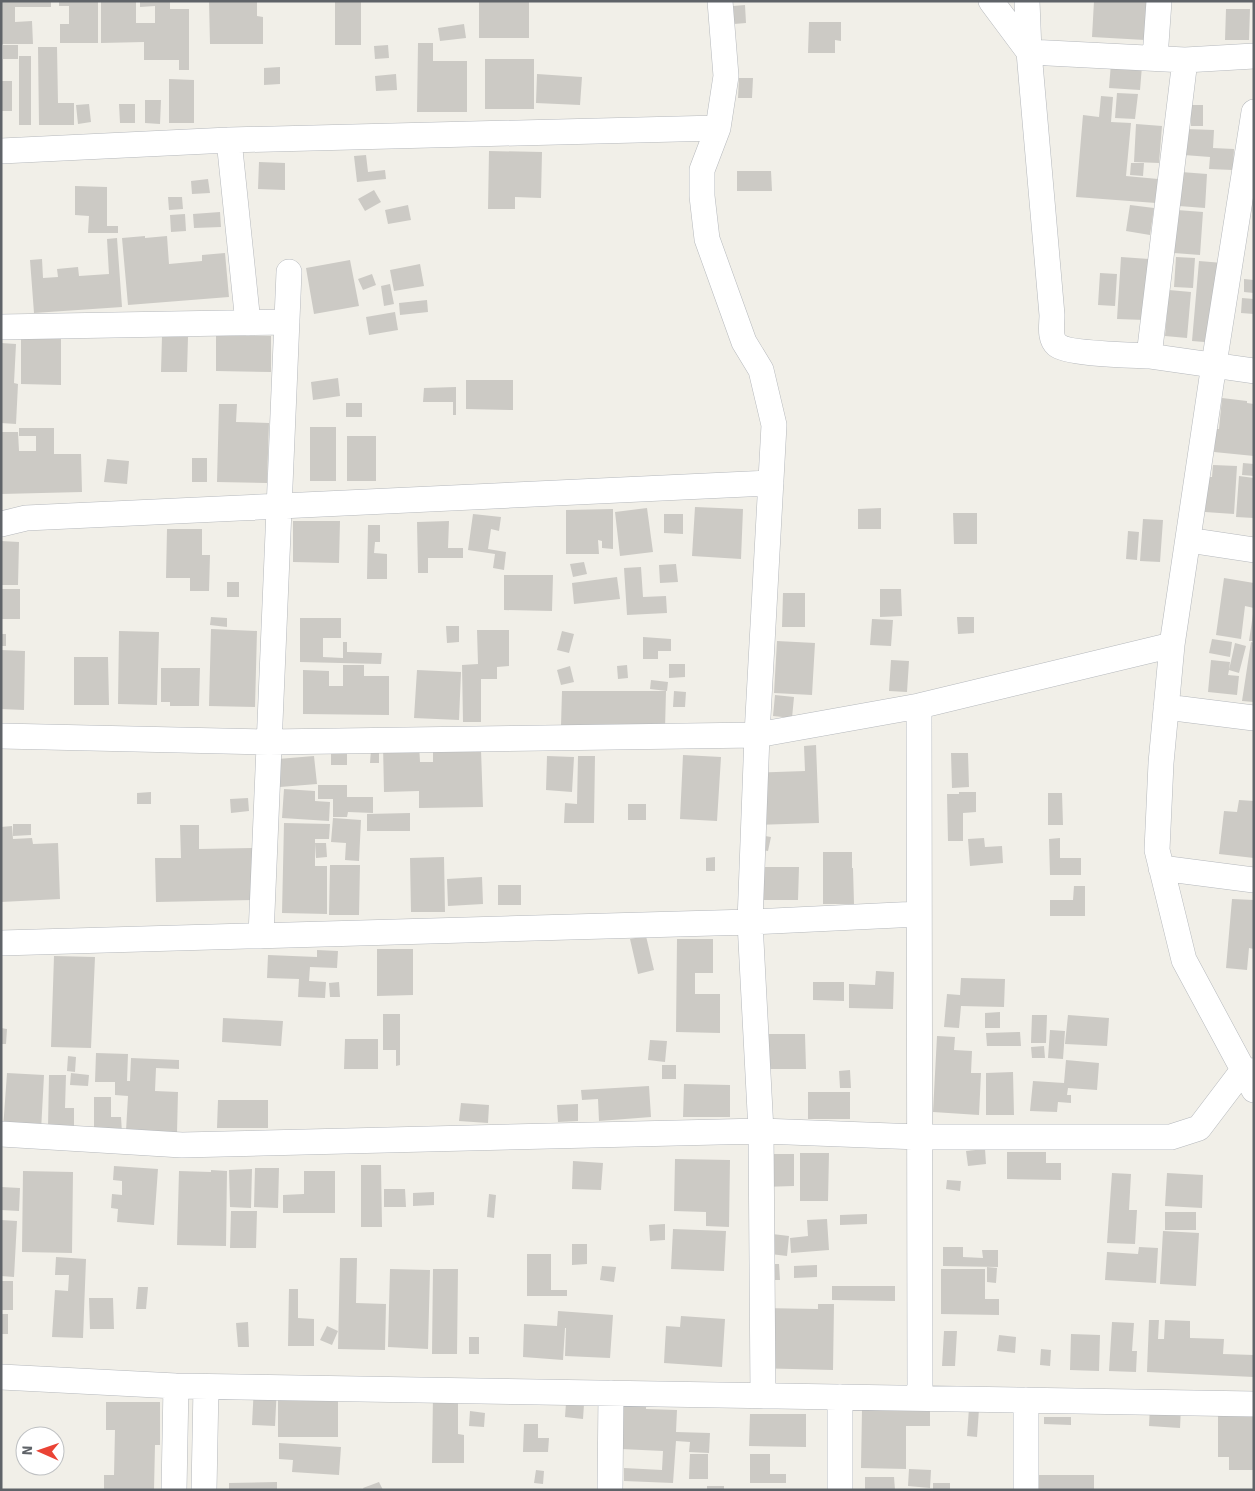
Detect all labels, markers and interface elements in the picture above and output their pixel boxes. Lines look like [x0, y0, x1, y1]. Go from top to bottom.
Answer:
north arrow [15, 1426, 65, 1476]
text: N [19, 1445, 36, 1456]

